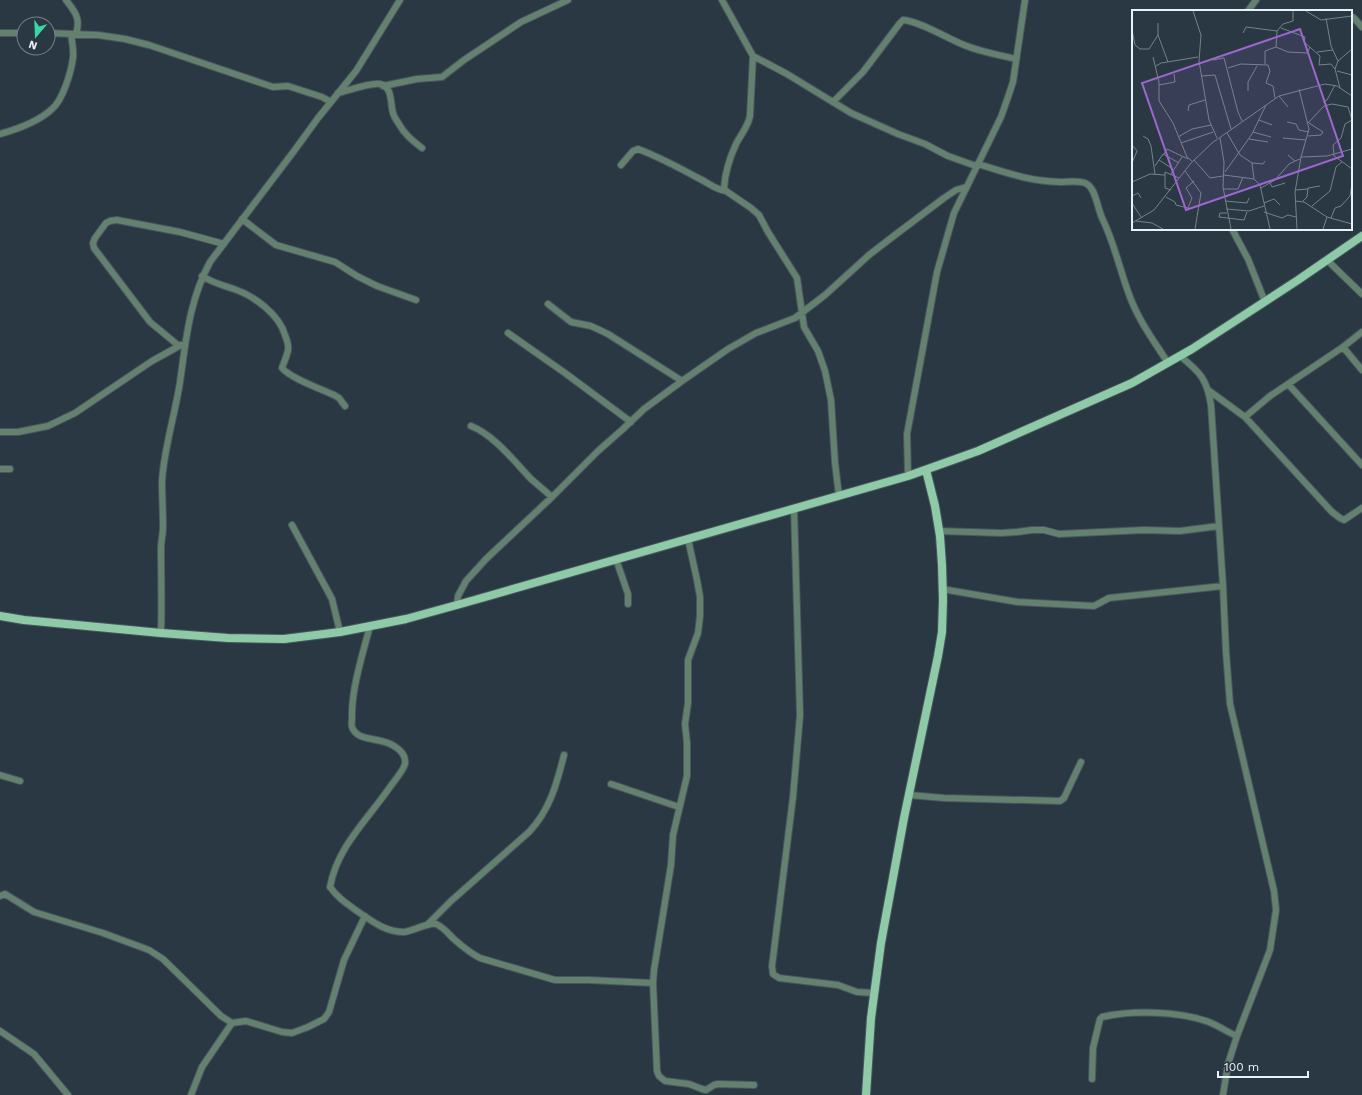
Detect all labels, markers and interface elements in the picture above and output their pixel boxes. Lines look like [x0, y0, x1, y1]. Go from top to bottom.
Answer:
inset map [1132, 10, 1352, 230]
north arrow [16, 16, 56, 56]
text: N [27, 38, 39, 52]
scale bar [1218, 1053, 1308, 1079]
text: 100 m [1224, 1060, 1259, 1074]

